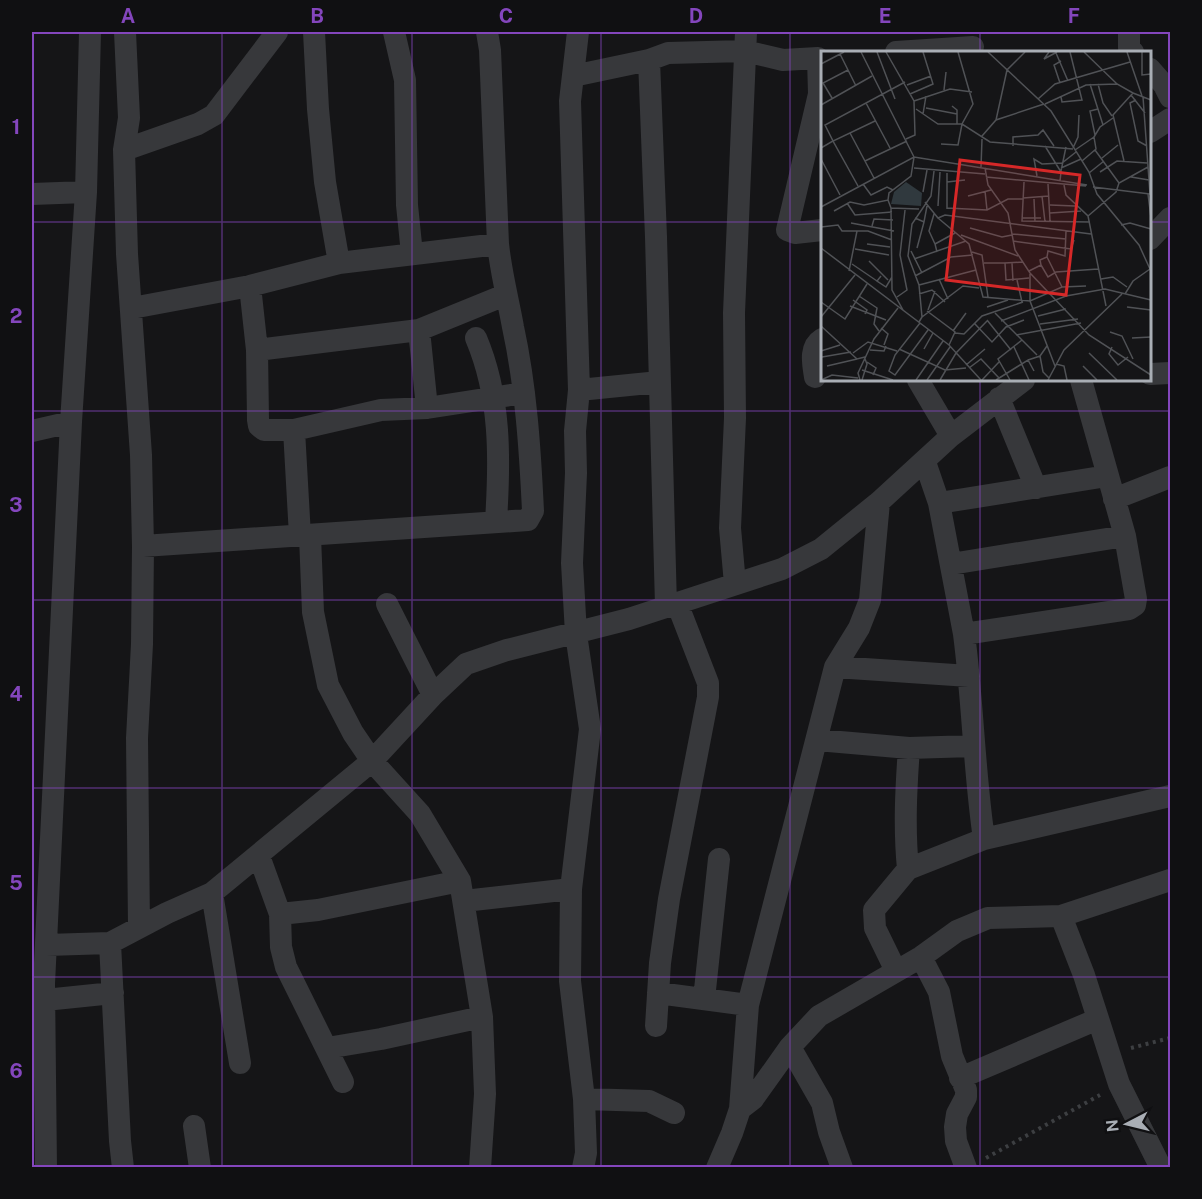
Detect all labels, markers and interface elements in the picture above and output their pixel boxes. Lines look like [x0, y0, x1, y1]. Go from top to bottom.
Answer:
text: A [121, 4, 135, 28]
text: B [310, 4, 324, 28]
text: C [499, 4, 513, 28]
text: D [689, 4, 703, 28]
text: E [879, 4, 891, 28]
text: F [1068, 4, 1080, 28]
inset map [821, 51, 1151, 381]
text: 1 [12, 115, 20, 139]
text: 2 [10, 304, 22, 328]
text: 3 [9, 493, 23, 517]
text: 4 [9, 682, 23, 706]
text: 5 [9, 871, 23, 895]
text: 6 [9, 1059, 23, 1083]
north arrow [1097, 1094, 1157, 1154]
text: N [1102, 1118, 1123, 1133]

